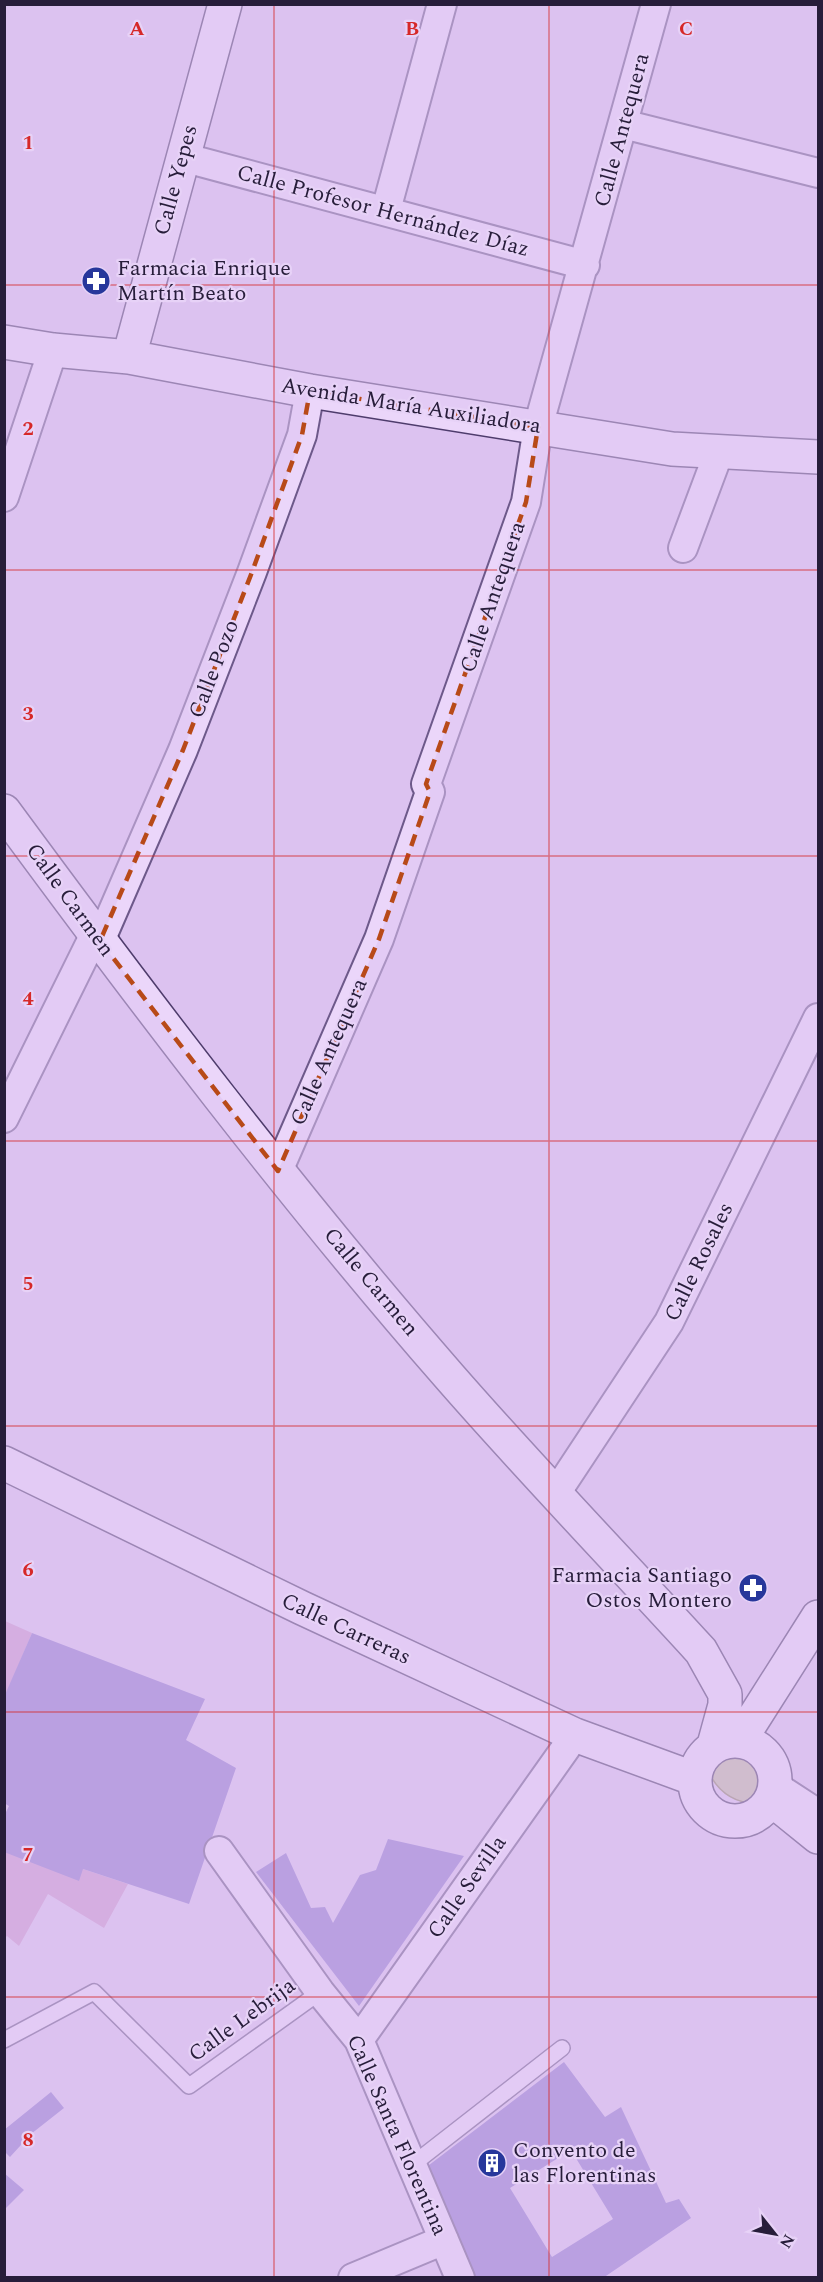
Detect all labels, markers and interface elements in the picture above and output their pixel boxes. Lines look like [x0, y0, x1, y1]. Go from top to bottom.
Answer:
text: A [129, 14, 145, 44]
text: B [405, 14, 419, 44]
text: C [679, 14, 693, 44]
street label: Calle Antequera [586, 49, 658, 211]
street label: Calle Yepes [145, 121, 207, 239]
text: 1 [22, 128, 34, 158]
street label: Calle Profesor Hernández Díaz [233, 156, 533, 266]
place label: Farmacia Enrique Martín Beato [117, 252, 291, 310]
pharmacy icon: Farmacia Enrique Martín Beato [80, 265, 112, 297]
street label: Avenida María Auxiliadora [279, 369, 544, 443]
text: 2 [22, 414, 34, 444]
street label: Calle Antequera [452, 517, 534, 677]
street label: Calle Pozo [180, 615, 248, 723]
text: 3 [22, 699, 34, 729]
street label: Calle Carmen [17, 836, 123, 964]
street label: Calle Antequera [282, 973, 376, 1131]
text: 4 [22, 984, 34, 1014]
street label: Calle Rosales [656, 1197, 742, 1327]
street label: Calle Carmen [315, 1220, 427, 1344]
text: 5 [22, 1269, 34, 1299]
text: 6 [22, 1555, 34, 1585]
place label: Farmacia Santiago Ostos Montero [552, 1559, 732, 1617]
pharmacy icon: Farmacia Santiago Ostos Montero [737, 1572, 769, 1604]
street label: Calle Carreras [276, 1585, 416, 1673]
street label: Calle Sevilla [419, 1828, 515, 1945]
text: 7 [22, 1840, 34, 1870]
street label: Calle Lebrija [181, 1970, 303, 2070]
street label: Calle Santa Florentina [338, 2029, 456, 2241]
text: 8 [22, 2125, 34, 2155]
place label: Convento de las Florentinas [513, 2134, 656, 2192]
building icon: Convento de las Florentinas [476, 2147, 508, 2179]
north arrow [745, 2204, 805, 2264]
text: N [773, 2229, 801, 2253]

